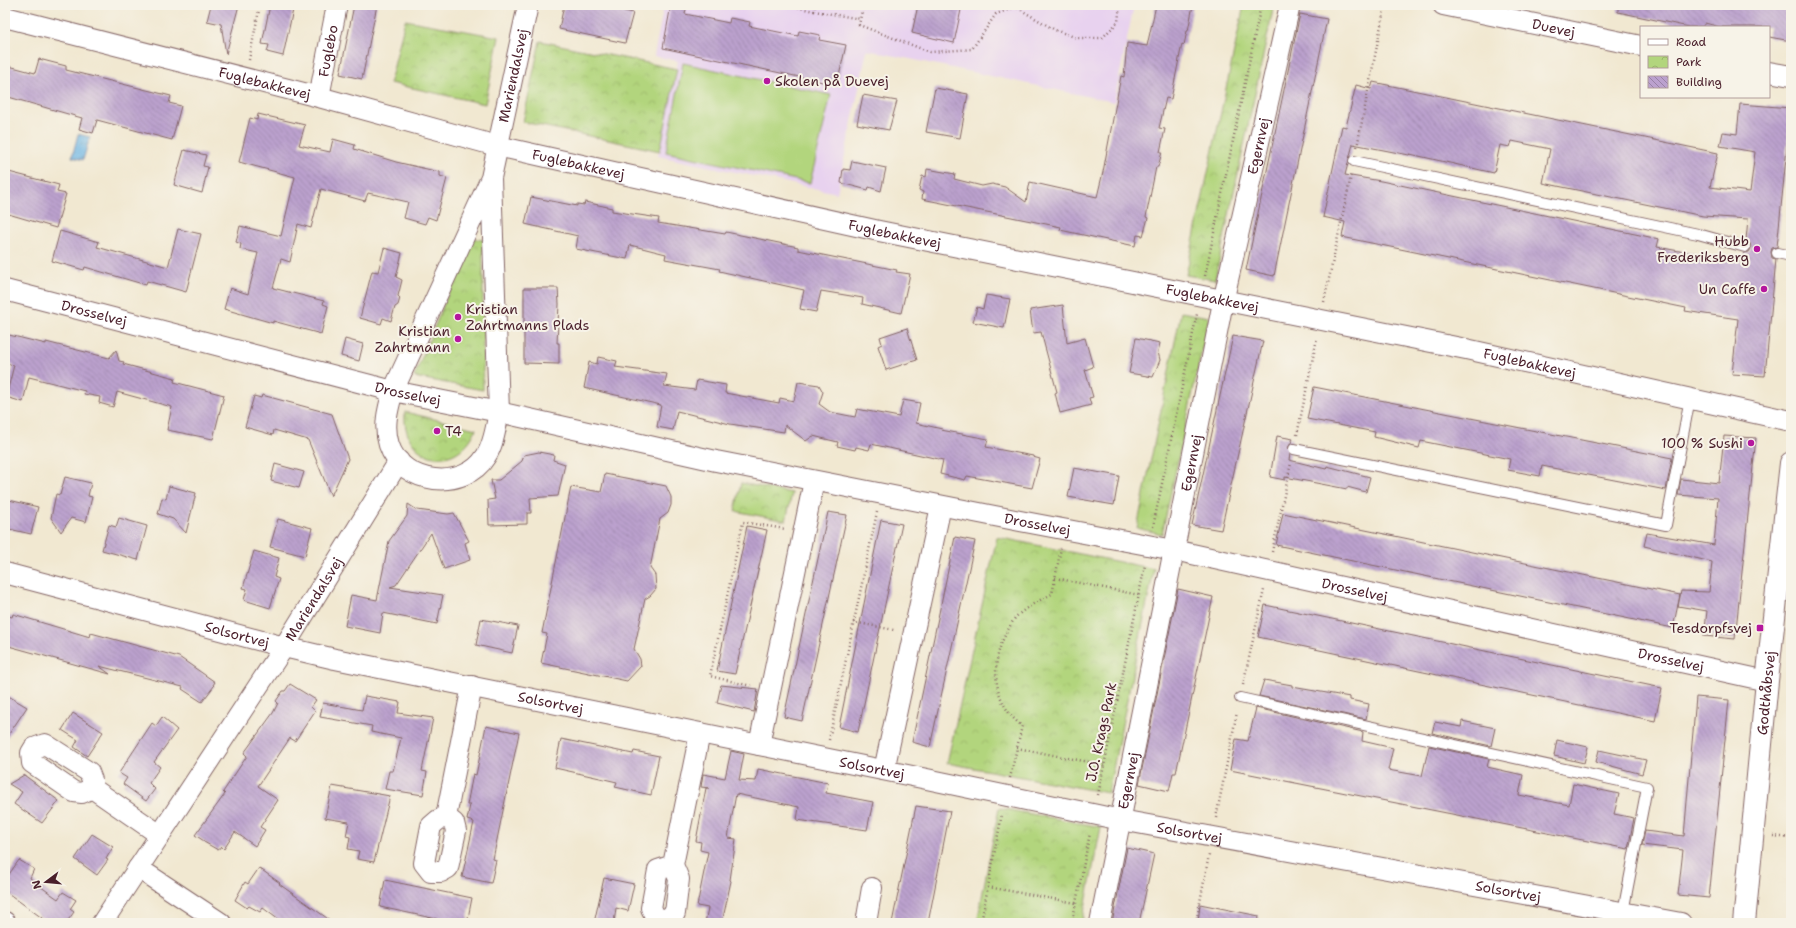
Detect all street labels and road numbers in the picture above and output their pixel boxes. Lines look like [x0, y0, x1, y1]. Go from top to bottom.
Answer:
street label: Duevej [1530, 15, 1577, 41]
street label: Fuglebo [314, 23, 342, 78]
street label: Mariendalsvej [494, 27, 532, 124]
street label: Fuglebakkevej [217, 63, 313, 104]
street label: Egernvej [1243, 116, 1273, 176]
street label: Fuglebakkevej [530, 145, 626, 183]
street label: Fuglebakkevej [847, 215, 943, 252]
street label: Fuglebakkevej [1164, 280, 1260, 316]
street label: Drosselvej [59, 296, 129, 330]
street label: Fuglebakkevej [1482, 344, 1578, 382]
street label: Drosselvej [373, 378, 443, 409]
street label: Egernvej [1177, 433, 1206, 493]
street label: Drosselvej [1003, 509, 1072, 539]
street label: Mariendalsvej [281, 554, 346, 644]
street label: Drosselvej [1320, 574, 1389, 606]
street label: Solsortvej [203, 617, 271, 652]
street label: Drosselvej [1636, 644, 1706, 676]
street label: Godthåbsvej [1753, 650, 1779, 736]
street label: J.O. Krags Park [1082, 681, 1120, 783]
street label: Solsortvej [516, 687, 585, 718]
street label: Egernvej [1114, 751, 1143, 811]
street label: Solsortvej [838, 752, 906, 783]
street label: Solsortvej [1155, 818, 1224, 847]
street label: Solsortvej [1474, 876, 1542, 906]

